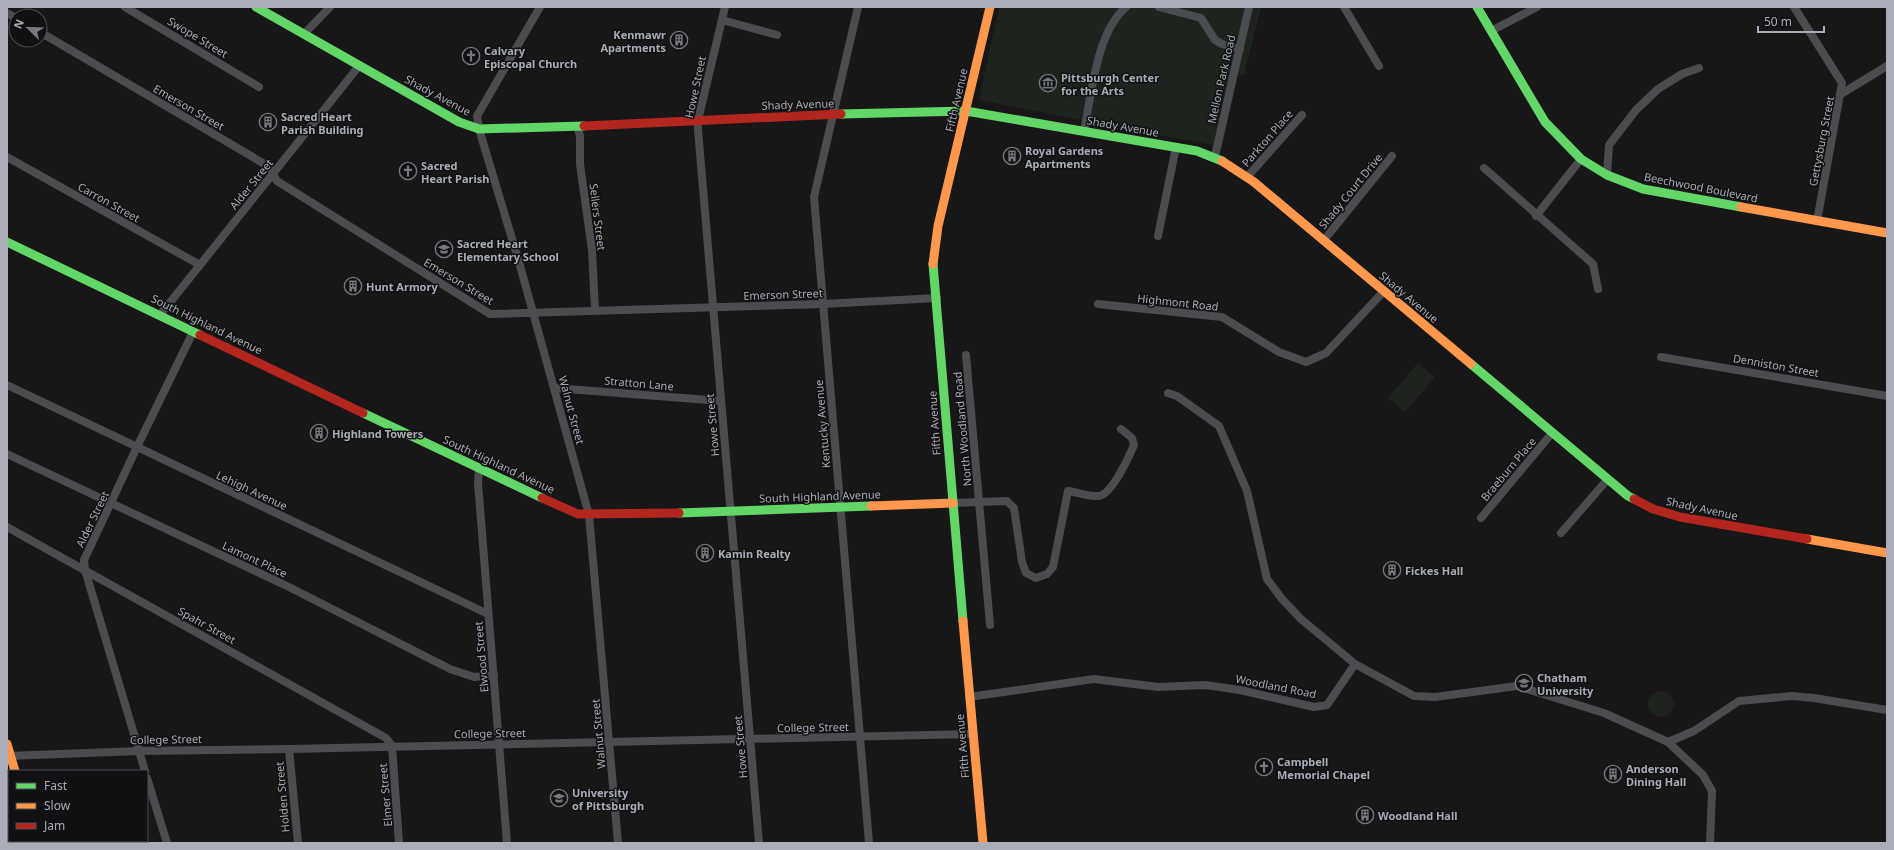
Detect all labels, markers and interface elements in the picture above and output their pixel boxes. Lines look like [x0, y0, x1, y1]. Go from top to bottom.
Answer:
north arrow [8, 8, 48, 48]
scale bar [1758, 8, 1824, 34]
street label: Swope Street [165, 13, 231, 61]
text: 50 m [1764, 13, 1792, 30]
text: N [10, 17, 27, 31]
place label: Kenmawr Apartments [600, 27, 666, 55]
building icon: Kenmawr Apartments [669, 30, 689, 50]
street label: Mellon Park Road [1203, 33, 1239, 125]
place label: Calvary Episcopal Church [484, 43, 577, 71]
church icon: Calvary Episcopal Church [461, 46, 481, 66]
street label: Howe Street [681, 55, 709, 119]
street label: Fifth Avenue [941, 67, 971, 133]
place label: Pittsburgh Center for the Arts [1061, 70, 1159, 98]
street label: Shady Avenue [402, 71, 474, 119]
museum icon: Pittsburgh Center for the Arts [1038, 73, 1058, 93]
street label: Emerson Street [151, 81, 227, 133]
street label: Shady Avenue [761, 95, 835, 113]
street label: Gettysburg Street [1805, 95, 1837, 187]
street label: Parkton Place [1238, 106, 1296, 170]
place label: Sacred Heart Parish Building [281, 109, 364, 137]
building icon: Sacred Heart Parish Building [258, 112, 278, 132]
street label: Shady Avenue [1086, 112, 1160, 140]
place label: Royal Gardens Apartments [1025, 143, 1104, 171]
building icon: Royal Gardens Apartments [1002, 146, 1022, 166]
street label: Shady Court Drive [1315, 150, 1385, 232]
street label: Alder Street [226, 156, 276, 212]
place label: Sacred Heart Parish [421, 158, 489, 186]
church icon: Sacred Heart Parish [398, 161, 418, 181]
street label: Beechwood Boulevard [1643, 169, 1759, 205]
street label: Carron Street [75, 179, 143, 225]
street label: Sellers Street [586, 183, 610, 251]
place label: Sacred Heart Elementary School [457, 236, 559, 264]
school or university icon: Sacred Heart Elementary School [434, 239, 454, 259]
street label: Emerson Street [421, 254, 497, 308]
street label: Shady Avenue [1376, 268, 1442, 326]
building icon: Hunt Armory [343, 276, 363, 296]
place label: Hunt Armory [366, 279, 438, 294]
street label: Emerson Street [743, 285, 823, 303]
street label: Highmont Road [1137, 290, 1219, 314]
street label: South Highland Avenue [149, 291, 265, 357]
street label: Denniston Street [1732, 350, 1820, 380]
street label: North Woodland Road [950, 371, 974, 487]
street label: Stratton Lane [604, 372, 674, 394]
street label: Walnut Street [556, 374, 588, 446]
street label: Kentucky Avenue [811, 379, 833, 469]
street label: Fifth Avenue [924, 390, 944, 456]
street label: Howe Street [702, 393, 722, 457]
building icon: Highland Towers [309, 423, 329, 443]
place label: Highland Towers [332, 426, 424, 441]
street label: South Highland Avenue [441, 431, 557, 497]
street label: Braeburn Place [1477, 434, 1539, 504]
street label: Lehigh Avenue [214, 467, 290, 513]
street label: South Highland Avenue [759, 486, 881, 506]
street label: Alder Street [72, 488, 112, 550]
street label: Shady Avenue [1665, 493, 1739, 523]
street label: Lamont Place [220, 537, 290, 581]
building icon: Kamin Realty [695, 543, 715, 563]
place label: Kamin Realty [718, 546, 791, 561]
building icon: Fickes Hall [1382, 560, 1402, 580]
place label: Fickes Hall [1405, 563, 1463, 578]
street label: Spahr Street [175, 603, 239, 647]
street label: Elwood Street [470, 621, 492, 693]
place label: Chatham University [1537, 670, 1594, 698]
street label: Woodland Road [1234, 671, 1318, 701]
school or university icon: Chatham University [1514, 673, 1534, 693]
street label: Walnut Street [587, 698, 609, 770]
street label: Fifth Avenue [952, 713, 972, 779]
street label: Howe Street [730, 715, 750, 779]
street label: College Street [777, 719, 849, 735]
street label: College Street [454, 725, 526, 741]
street label: College Street [130, 731, 202, 747]
place label: Campbell Memorial Chapel [1277, 754, 1370, 782]
church icon: Campbell Memorial Chapel [1254, 757, 1274, 777]
street label: Holden Street [271, 761, 293, 833]
place label: Anderson Dining Hall [1626, 761, 1686, 789]
street label: Elmer Street [375, 763, 395, 827]
building icon: Anderson Dining Hall [1603, 764, 1623, 784]
legend [8, 770, 148, 842]
text: Fast [44, 777, 68, 794]
place label: University of Pittsburgh [572, 785, 644, 813]
school or university icon: University of Pittsburgh [549, 788, 569, 808]
text: Slow [44, 797, 71, 814]
building icon: Woodland Hall [1355, 805, 1375, 825]
place label: Woodland Hall [1378, 808, 1458, 823]
text: Jam [43, 817, 65, 834]

